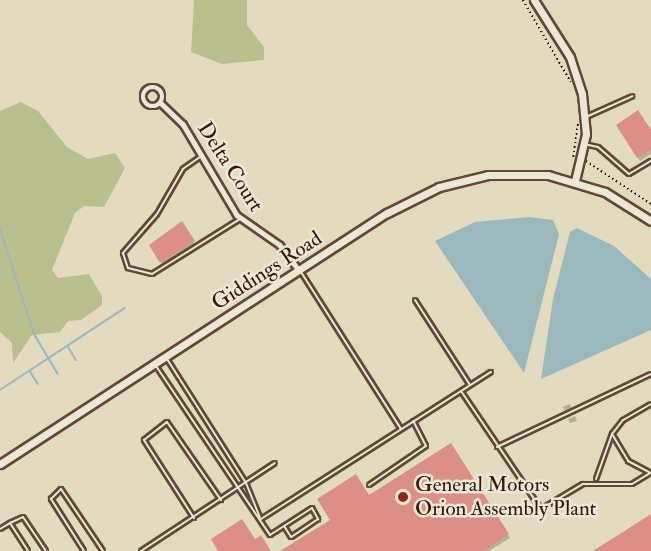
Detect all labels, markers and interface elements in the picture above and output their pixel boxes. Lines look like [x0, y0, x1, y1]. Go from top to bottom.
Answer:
street label: Delta Court [192, 117, 268, 217]
street label: Giddings Road [207, 226, 327, 316]
place label: General Motors Orion Assembly Plant [415, 472, 596, 522]
marker: General Motors Orion Assembly Plant [396, 490, 410, 504]

